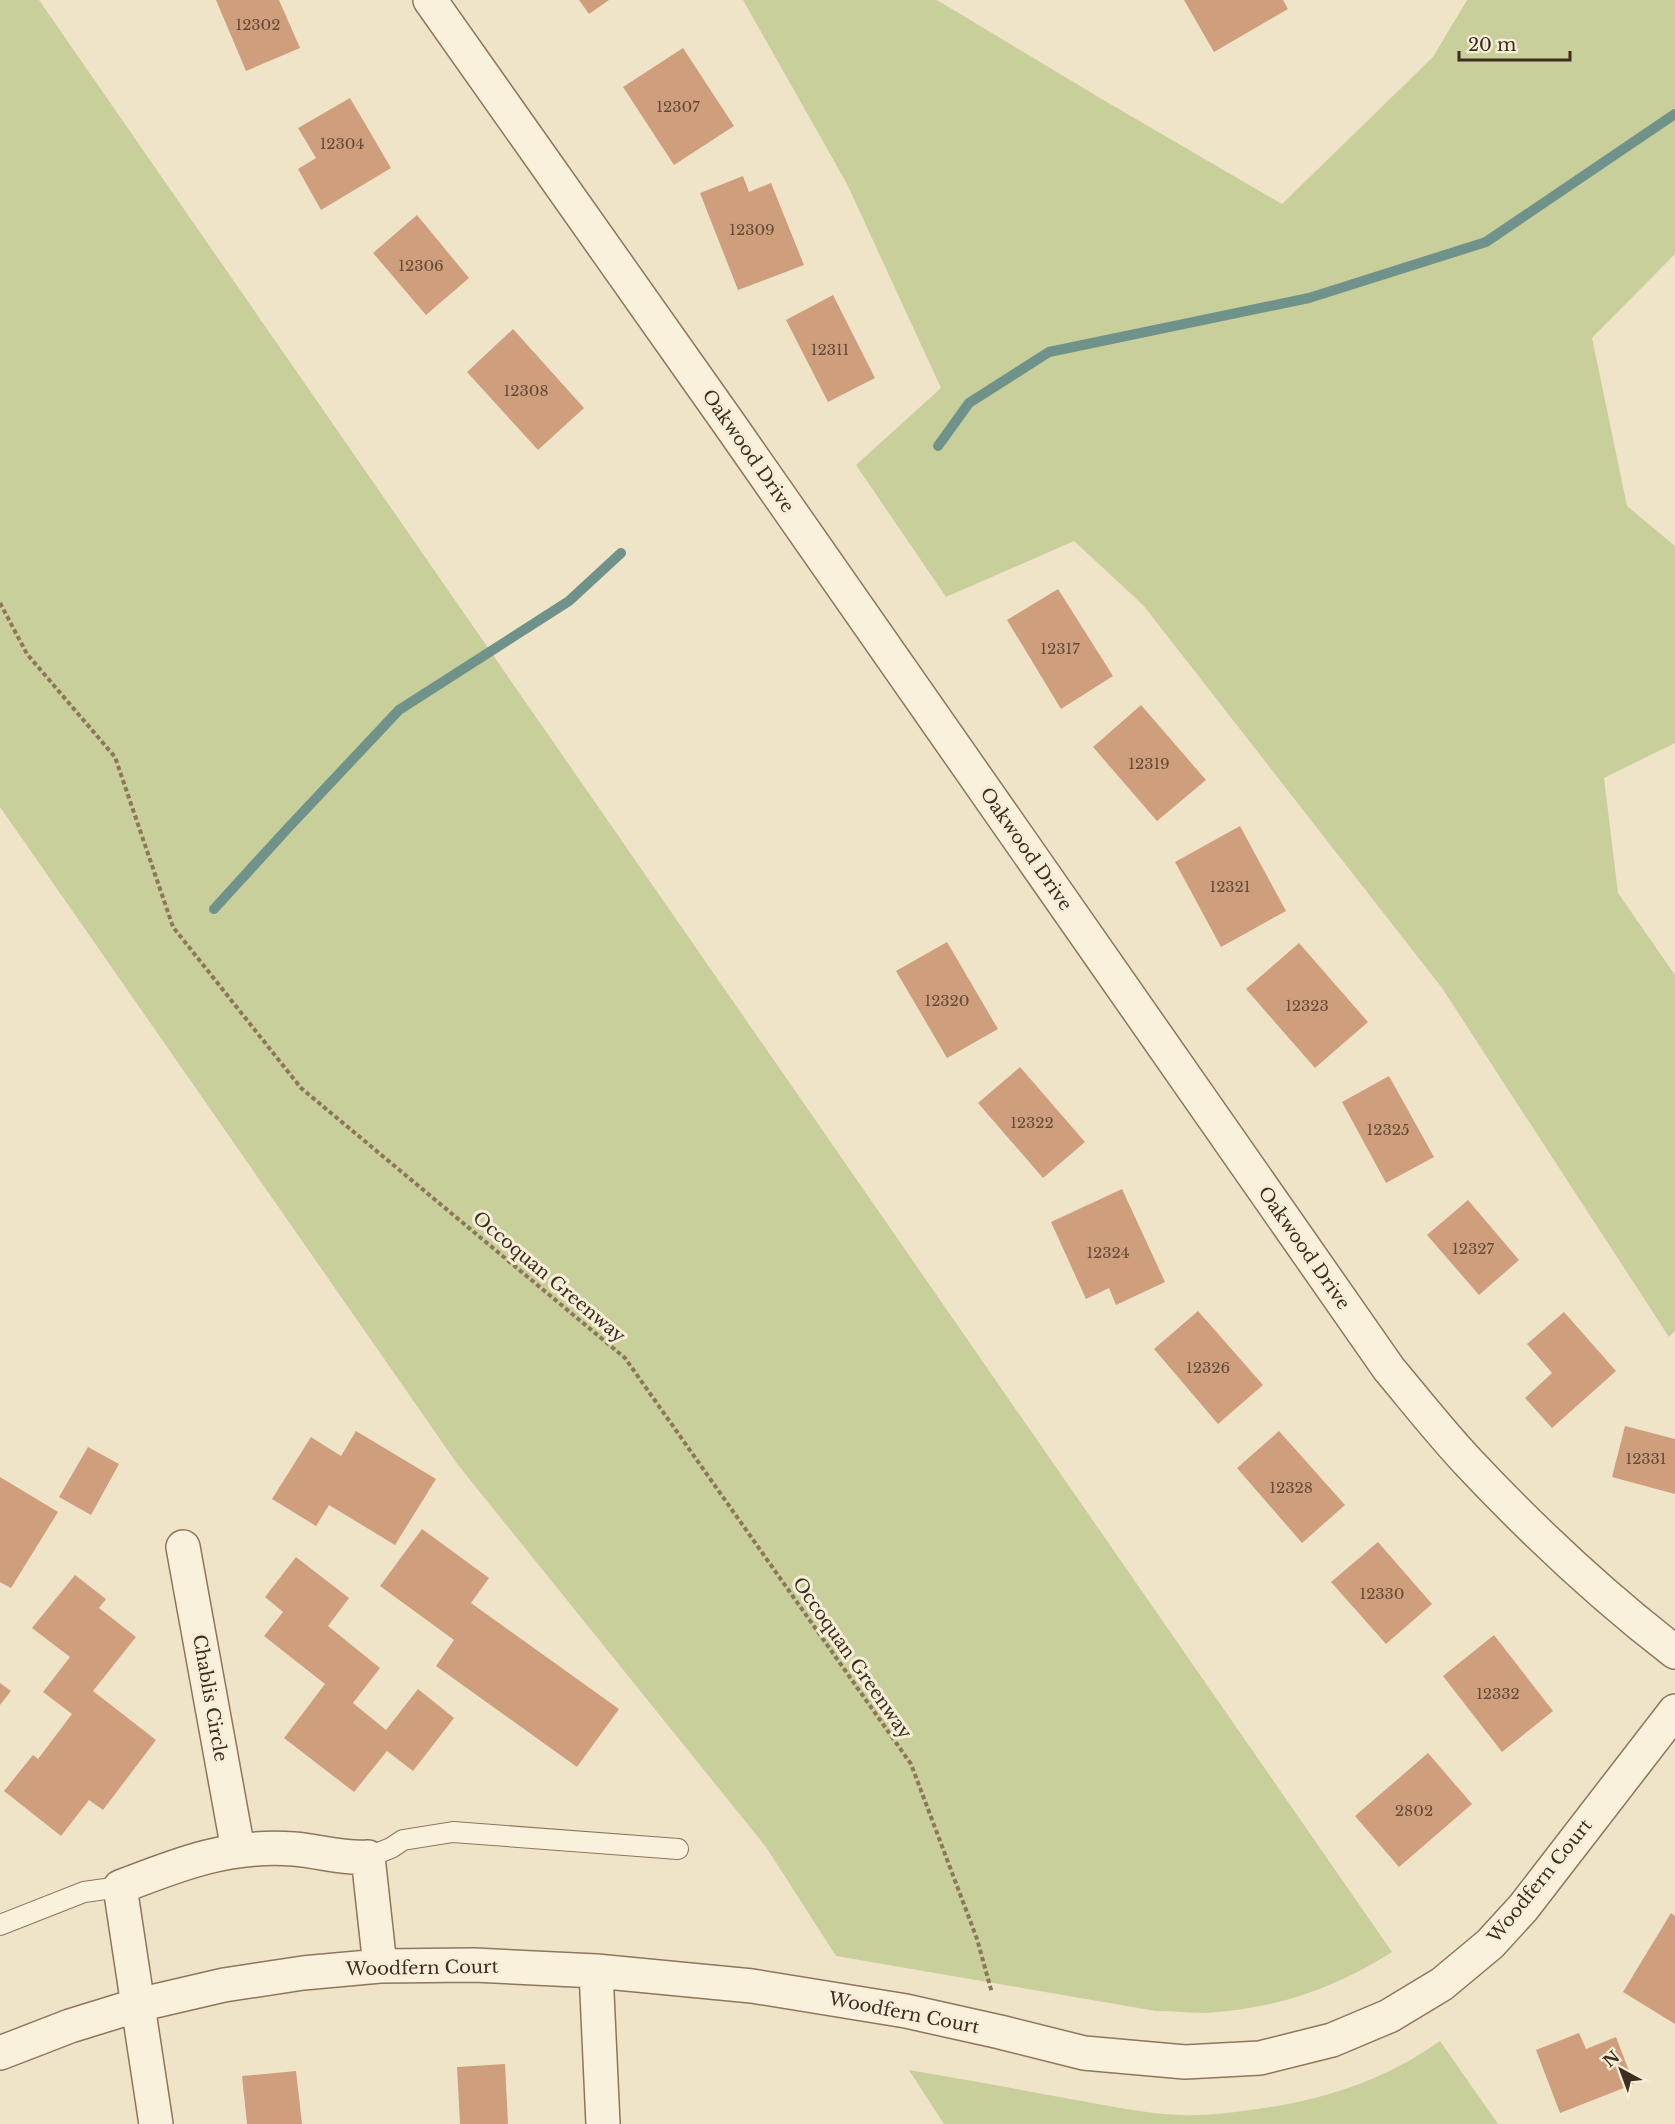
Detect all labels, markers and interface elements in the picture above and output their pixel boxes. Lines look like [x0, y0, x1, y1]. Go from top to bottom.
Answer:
house number: 12302 [235, 15, 281, 34]
scale bar [1459, 24, 1570, 62]
text: 20 m [1468, 34, 1516, 56]
house number: 12307 [656, 97, 700, 116]
house number: 12304 [320, 134, 364, 153]
house number: 12309 [729, 220, 775, 239]
house number: 12306 [398, 256, 444, 275]
house number: 12311 [811, 340, 849, 359]
house number: 12308 [504, 381, 548, 400]
street label: Oakwood Drive [697, 385, 799, 517]
house number: 12317 [1040, 639, 1080, 658]
house number: 12319 [1128, 754, 1170, 773]
street label: Oakwood Drive [975, 783, 1077, 915]
house number: 12321 [1209, 877, 1251, 896]
house number: 12320 [924, 991, 970, 1010]
house number: 12323 [1285, 996, 1329, 1015]
house number: 12322 [1010, 1113, 1054, 1132]
house number: 12325 [1367, 1120, 1409, 1139]
street label: Oakwood Drive [1253, 1182, 1355, 1314]
street label: Occoquan Greenway [468, 1207, 630, 1348]
house number: 12327 [1452, 1239, 1494, 1258]
house number: 12324 [1086, 1243, 1130, 1262]
house number: 12326 [1186, 1358, 1230, 1377]
house number: 12331 [1625, 1449, 1667, 1468]
house number: 12328 [1269, 1478, 1313, 1497]
street label: Occoquan Greenway [788, 1573, 916, 1744]
house number: 12330 [1359, 1584, 1405, 1603]
street label: Chablis Circle [188, 1633, 232, 1763]
house number: 12332 [1476, 1684, 1520, 1703]
house number: 2802 [1395, 1801, 1433, 1820]
street label: Woodfern Court [1483, 1815, 1597, 1948]
street label: Woodfern Court [344, 1956, 499, 1980]
street label: Woodfern Court [826, 1987, 981, 2038]
north arrow [1591, 2040, 1651, 2100]
text: N [1599, 2046, 1623, 2071]

